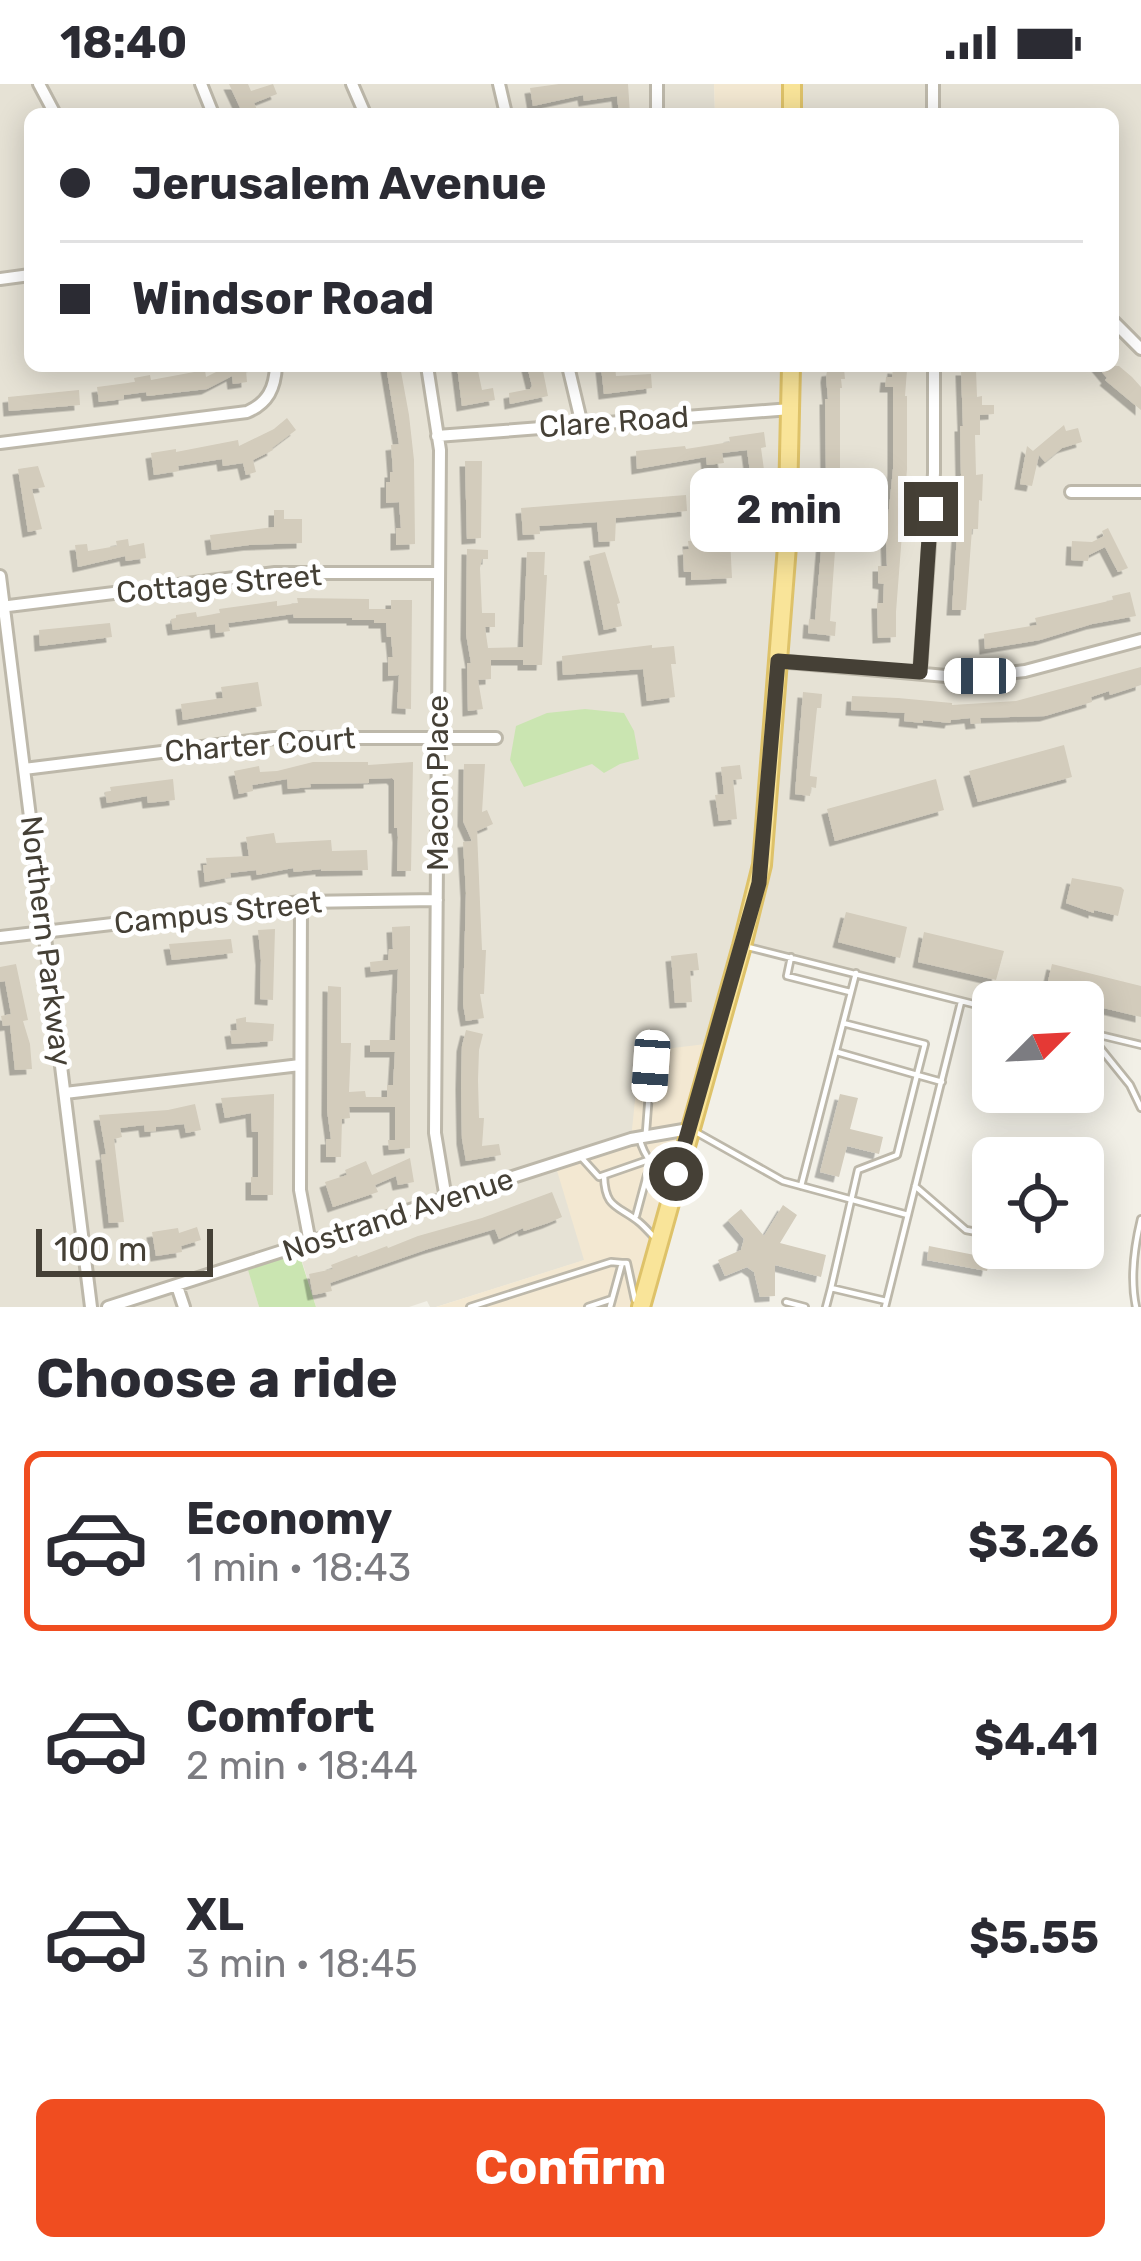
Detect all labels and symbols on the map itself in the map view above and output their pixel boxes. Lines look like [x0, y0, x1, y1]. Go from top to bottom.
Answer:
street label: Clare Road [538, 399, 690, 445]
callout: 2 min [691, 467, 889, 551]
route end [904, 482, 958, 536]
street label: Cottage Street [115, 557, 323, 611]
car [944, 658, 1016, 694]
street label: Macon Place [420, 695, 456, 871]
street label: Charter Court [163, 720, 357, 770]
street label: Northern Parkway [13, 814, 79, 1068]
street label: Campus Street [112, 884, 324, 942]
north arrow [972, 981, 1104, 1113]
car [631, 1029, 671, 1103]
route start [649, 1147, 703, 1201]
street label: Nostrand Avenue [278, 1161, 518, 1269]
scale bar [36, 1223, 213, 1276]

